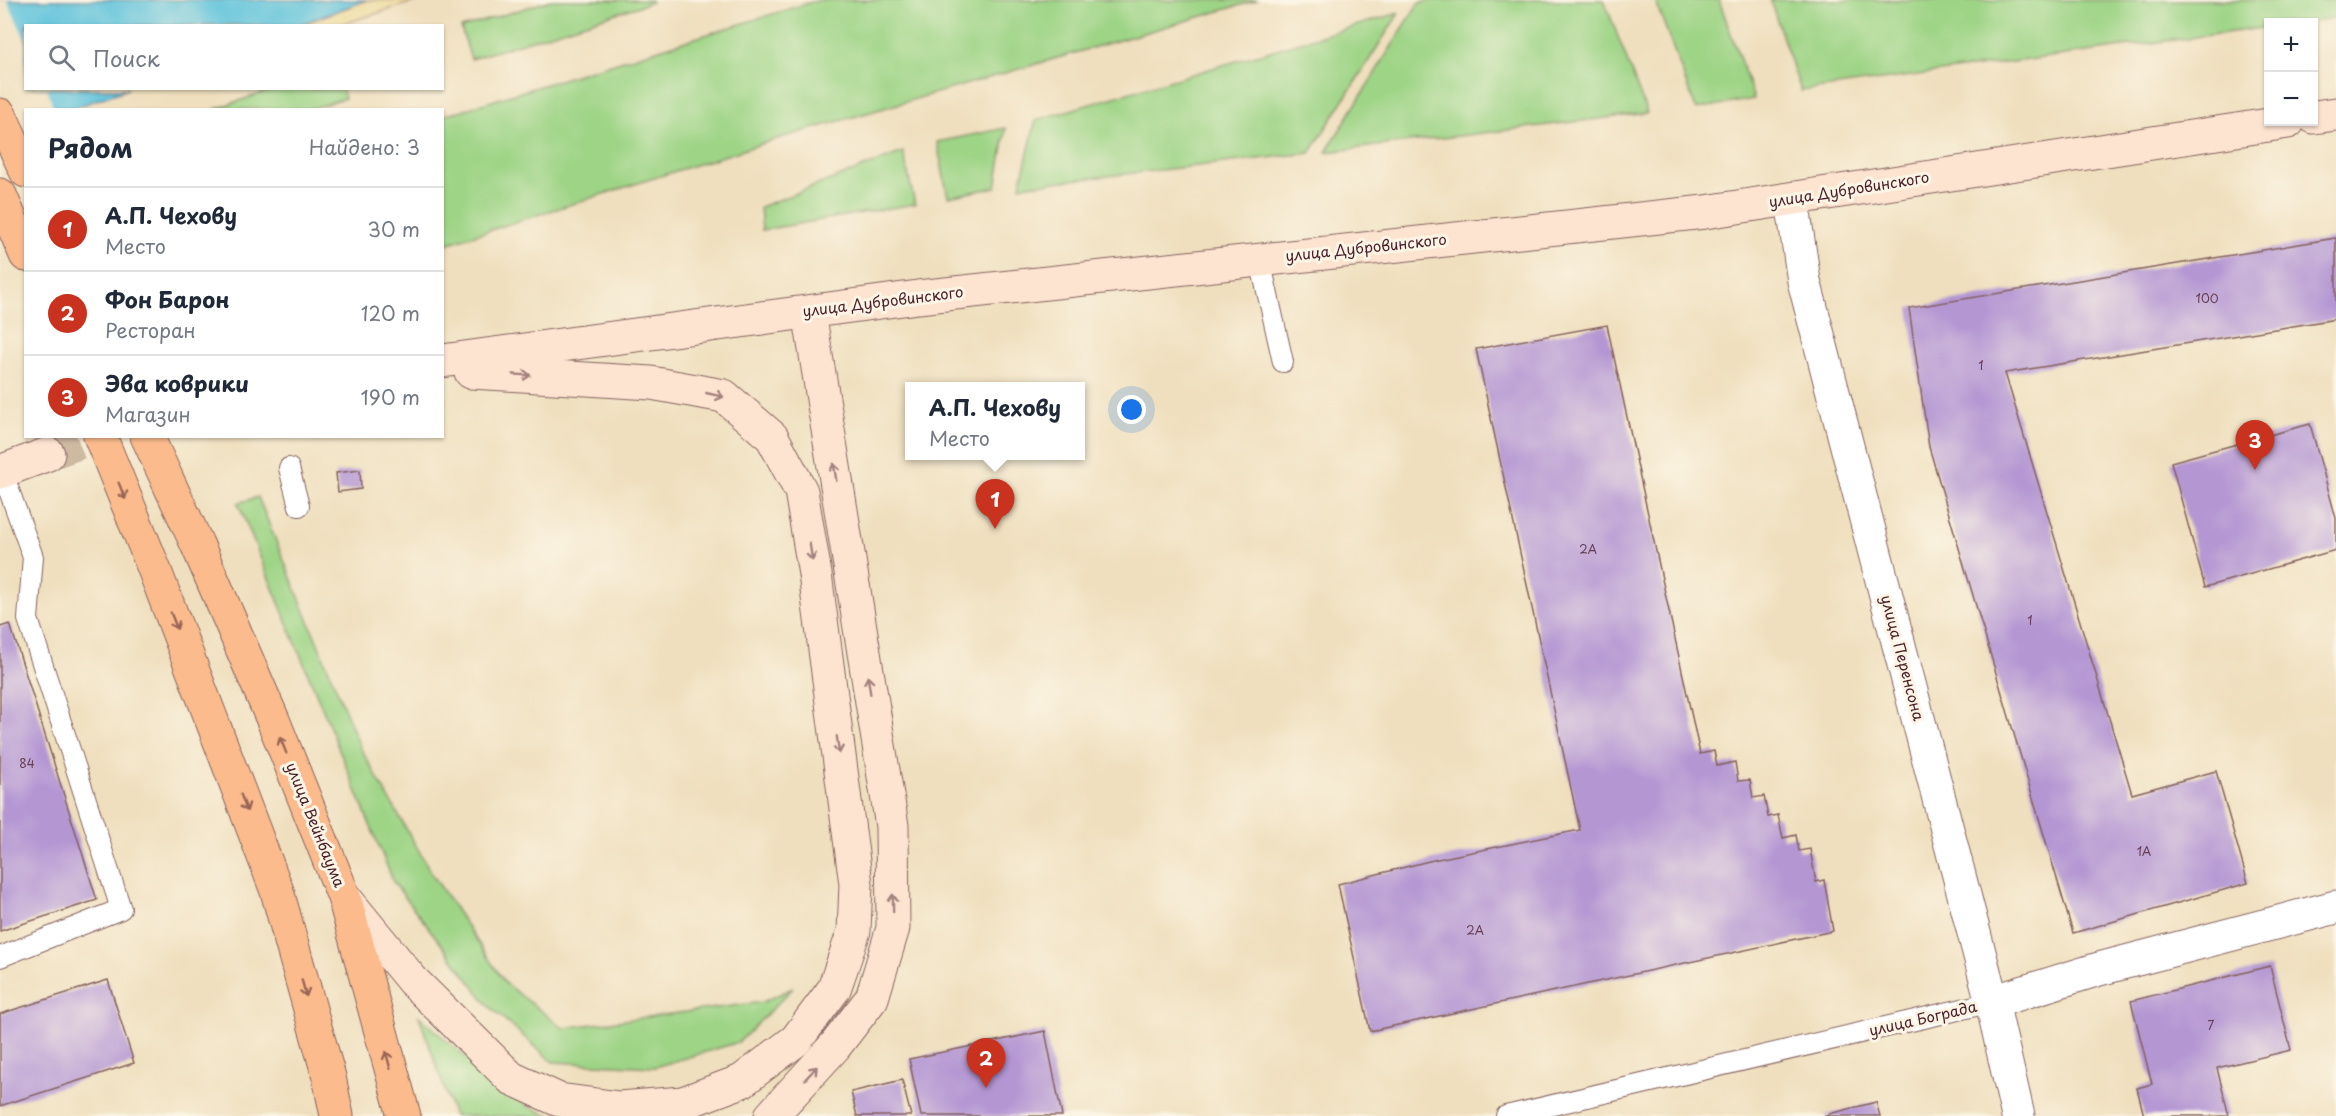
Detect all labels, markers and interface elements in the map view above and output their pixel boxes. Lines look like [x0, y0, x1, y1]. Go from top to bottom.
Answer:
map controls [2264, 18, 2318, 126]
button: + [2264, 18, 2318, 72]
search box [24, 24, 444, 90]
icon: search [45, 41, 78, 74]
text: Поиск [93, 41, 160, 74]
button: − [2264, 72, 2318, 126]
text: Рядом [48, 128, 133, 167]
text: Найдено: 3 [309, 132, 420, 162]
street label: улица Дубровинского [1767, 164, 1931, 213]
text: А.П. Чехову [105, 198, 237, 231]
text: 1 [63, 214, 72, 244]
text: 30 m [367, 214, 420, 244]
street label: улица Дубровинского [1284, 227, 1448, 266]
text: Место [105, 231, 166, 261]
street label: улица Дубровинского [801, 279, 965, 322]
text: Фон Барон [105, 282, 230, 315]
house number: 100 [2196, 289, 2219, 307]
text: 2 [60, 298, 75, 328]
text: 120 m [361, 298, 420, 328]
text: Ресторан [105, 315, 196, 345]
house number: 1 [1978, 356, 1984, 374]
text: Эва коврики [105, 366, 249, 399]
one-way arrow [511, 369, 531, 380]
text: 3 [61, 382, 74, 412]
text: 190 m [361, 382, 420, 412]
popup [905, 382, 1085, 460]
one-way arrow [705, 390, 724, 401]
text: А.П. Чехову [929, 390, 1061, 423]
your location [1117, 395, 1146, 424]
text: Магазин [105, 399, 191, 429]
pin: 3 [2236, 420, 2274, 470]
text: Место [929, 423, 990, 453]
one-way arrow [829, 462, 840, 482]
pin: 1 [976, 480, 1014, 529]
one-way arrow [117, 481, 128, 499]
house number: 2А [1579, 540, 1597, 558]
one-way arrow [806, 542, 817, 561]
street label: улица Перенсона [1876, 592, 1931, 724]
one-way arrow [169, 611, 180, 630]
house number: 1 [2027, 611, 2033, 629]
one-way arrow [864, 676, 875, 695]
one-way arrow [832, 735, 843, 755]
one-way arrow [277, 736, 288, 755]
house number: 84 [19, 754, 35, 772]
street label: улица Вейнбаума [281, 758, 352, 891]
one-way arrow [239, 793, 250, 812]
house number: 1А [2137, 842, 2151, 860]
one-way arrow [887, 894, 899, 914]
house number: 2А [1466, 921, 1484, 939]
one-way arrow [299, 978, 311, 997]
street label: улица Бограда [1866, 994, 1980, 1041]
house number: 7 [2208, 1016, 2215, 1034]
pin: 2 [966, 1038, 1006, 1088]
one-way arrow [382, 1051, 393, 1070]
one-way arrow [803, 1066, 817, 1081]

